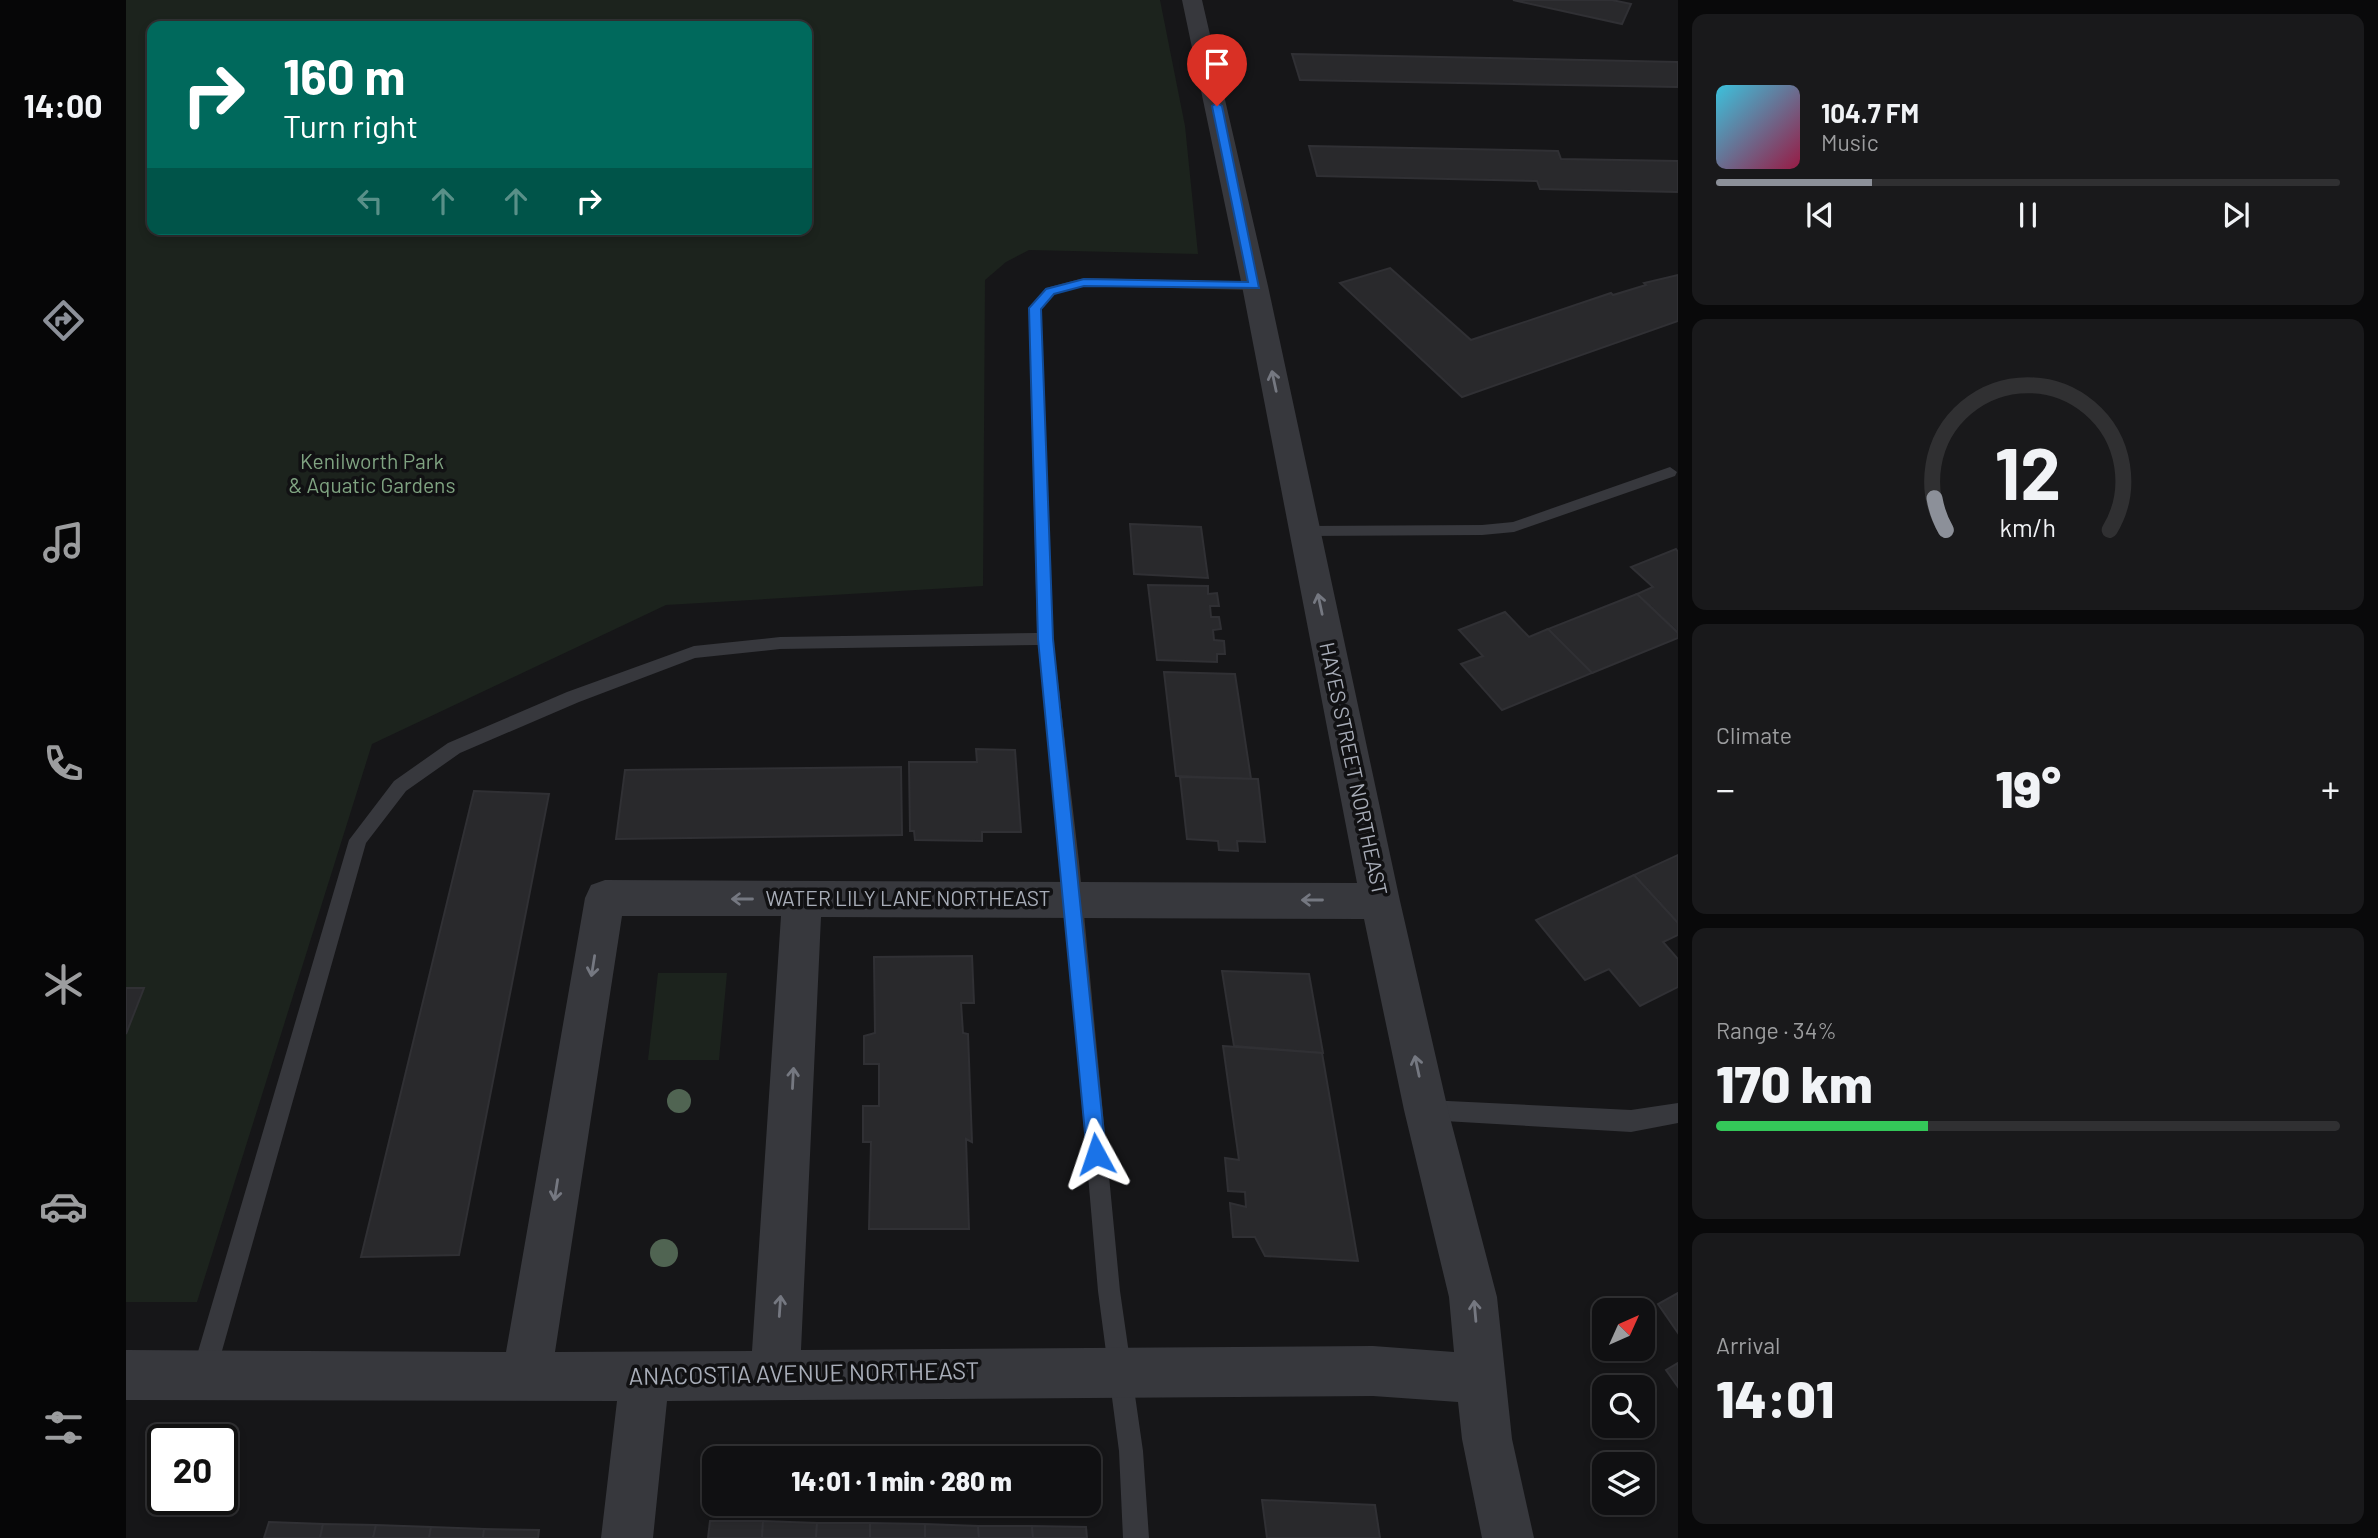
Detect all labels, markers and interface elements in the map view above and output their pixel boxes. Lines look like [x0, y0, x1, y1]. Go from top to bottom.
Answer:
pin [1187, 34, 1247, 106]
icon: arrive [1198, 45, 1236, 83]
text: 160 m [283, 46, 405, 105]
icon: right [168, 49, 259, 140]
text: 14:00 [24, 86, 102, 124]
text: 104.7 FM [1821, 97, 1919, 128]
text: Turn right [283, 106, 418, 144]
text: Music [1821, 128, 1879, 156]
icon: left [351, 182, 389, 220]
icon: ahead [424, 182, 462, 220]
icon: ahead [497, 182, 535, 220]
icon: right [570, 182, 608, 220]
icon: previous [1801, 196, 1839, 234]
icon: pause [2009, 196, 2047, 234]
icon: next [2217, 196, 2255, 234]
icon: directions [39, 296, 88, 345]
one-way arrow [1267, 370, 1281, 393]
text: 12 [1995, 428, 2061, 516]
park label: Kenilworth Park & Aquatic Gardens [288, 448, 456, 497]
text: km/h [2000, 512, 2056, 542]
icon: music [39, 518, 88, 567]
one-way arrow [1312, 593, 1326, 616]
street label: HAYES STREET NORTHEAST [1315, 640, 1394, 898]
text: Climate [1716, 721, 1792, 749]
icon: phone [39, 739, 88, 788]
text: 19° [1995, 756, 2061, 818]
text: − [1716, 765, 1735, 811]
text: + [2321, 765, 2340, 811]
street label: WATER LILY LANE NORTHEAST [765, 885, 1051, 910]
one-way arrow [730, 892, 753, 906]
one-way arrow [1301, 893, 1324, 907]
one-way arrow [586, 954, 599, 976]
icon: climate [39, 960, 88, 1009]
text: Range · 34% [1716, 1016, 1837, 1044]
text: 170 km [1716, 1051, 1873, 1113]
one-way arrow [1409, 1055, 1423, 1078]
one-way arrow [787, 1068, 800, 1090]
position arrow [1059, 1117, 1133, 1191]
one-way arrow [549, 1178, 562, 1201]
icon: car [39, 1182, 88, 1231]
one-way arrow [774, 1295, 787, 1317]
north arrow [1592, 1298, 1656, 1362]
map controls [1592, 1298, 1655, 1515]
one-way arrow [1468, 1301, 1481, 1323]
text: Arrival [1716, 1331, 1780, 1359]
street label: ANACOSTIA AVENUE NORTHEAST [628, 1355, 980, 1390]
text: 14:01 [1716, 1366, 1834, 1428]
button: search [1592, 1375, 1655, 1438]
icon: filters [39, 1403, 88, 1452]
speed limit sign: 20 [147, 1424, 238, 1515]
button: layers [1592, 1452, 1655, 1515]
text: 14:01 · 1 min · 280 m [791, 1465, 1012, 1496]

